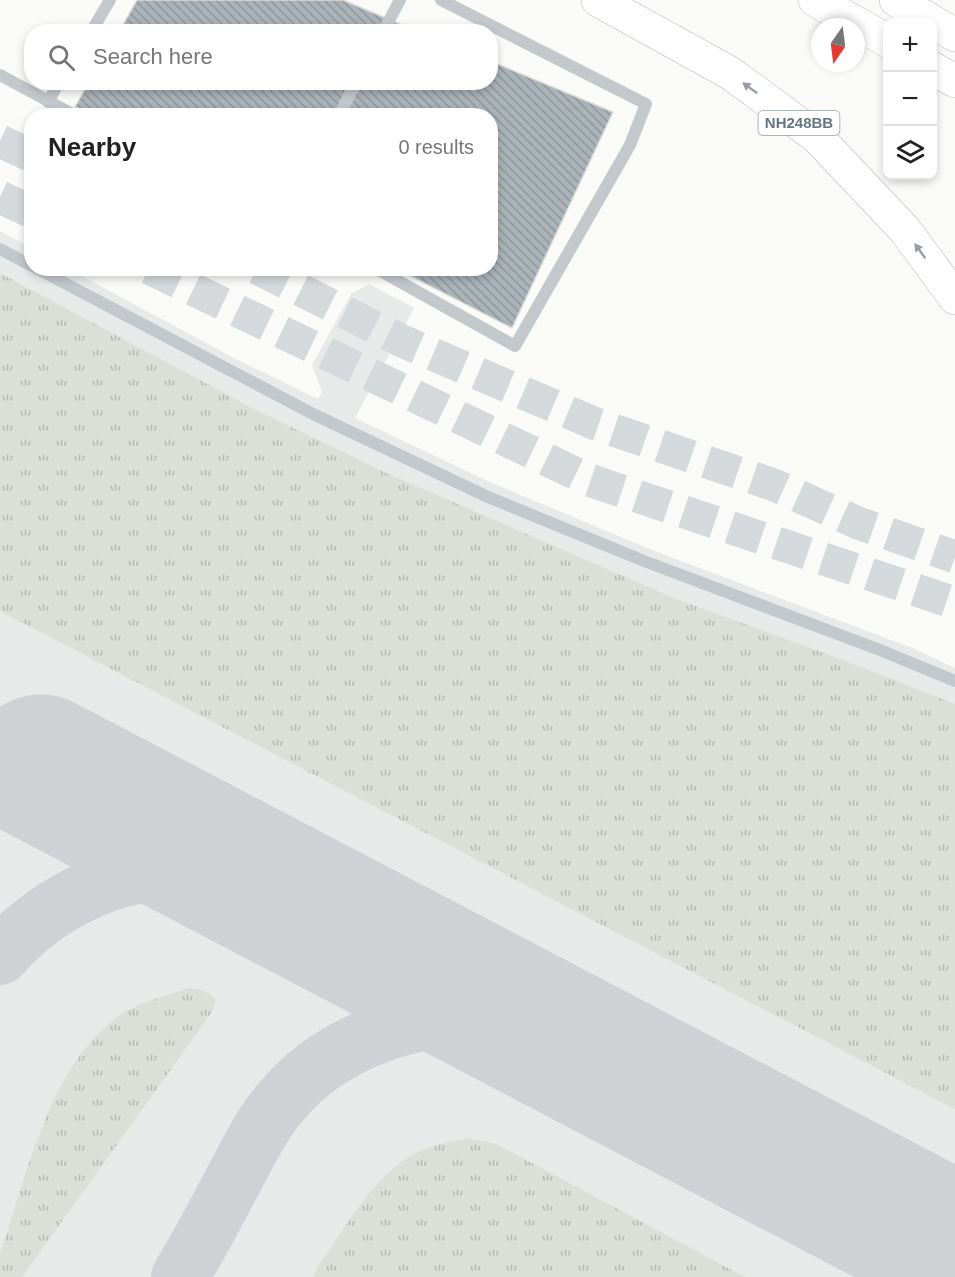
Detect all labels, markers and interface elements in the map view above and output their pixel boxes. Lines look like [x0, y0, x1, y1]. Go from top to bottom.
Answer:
north arrow [811, 18, 865, 72]
map controls [883, 18, 937, 180]
button: + [883, 18, 937, 72]
search box [24, 24, 498, 90]
icon: search [45, 41, 78, 74]
text: Search here [93, 44, 213, 69]
button: − [883, 72, 937, 126]
one-way arrow [743, 82, 759, 94]
road number: NH248BB [758, 111, 840, 135]
button: layers [883, 126, 937, 180]
text: Nearby [48, 132, 136, 162]
text: 0 results [398, 136, 474, 158]
one-way arrow [915, 243, 927, 258]

